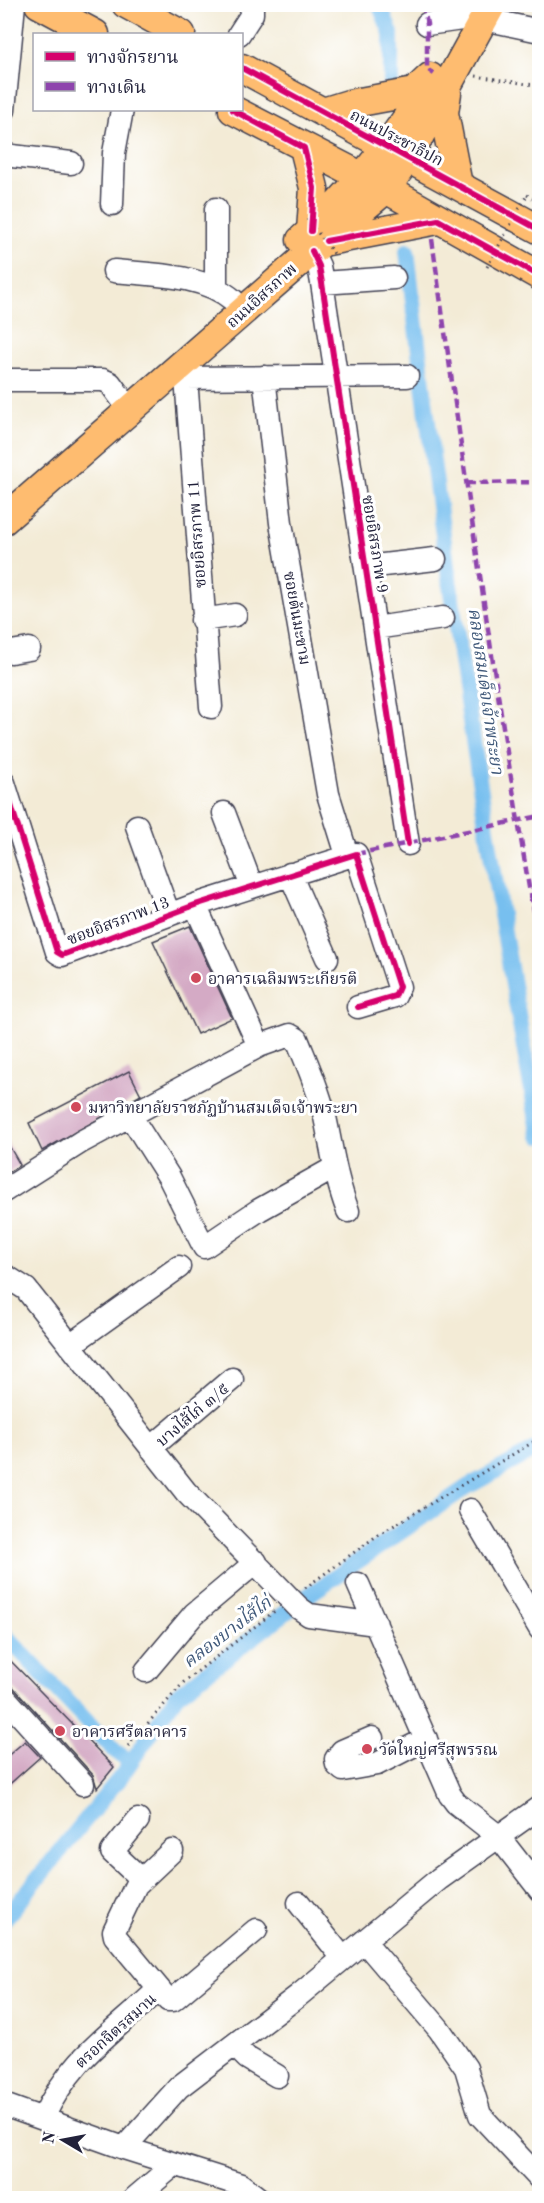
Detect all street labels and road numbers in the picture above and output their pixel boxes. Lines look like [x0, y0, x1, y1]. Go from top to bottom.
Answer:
street label: ถนนประชาธิปก [347, 107, 446, 170]
street label: ถนนอิสรภาพ [224, 260, 300, 332]
street label: ซอยอิสรภาพ 11 [185, 479, 210, 589]
street label: ซอยอิสรภาพ 9 [358, 494, 391, 595]
street label: ซอยต้นมะขาม [280, 570, 314, 666]
street label: ซอยอิสรภาพ 13 [65, 894, 172, 949]
street label: บางไส้ไก่ ๓/๕ [152, 1378, 232, 1450]
street label: ตรอกจิตรสมาน [72, 1990, 160, 2072]

